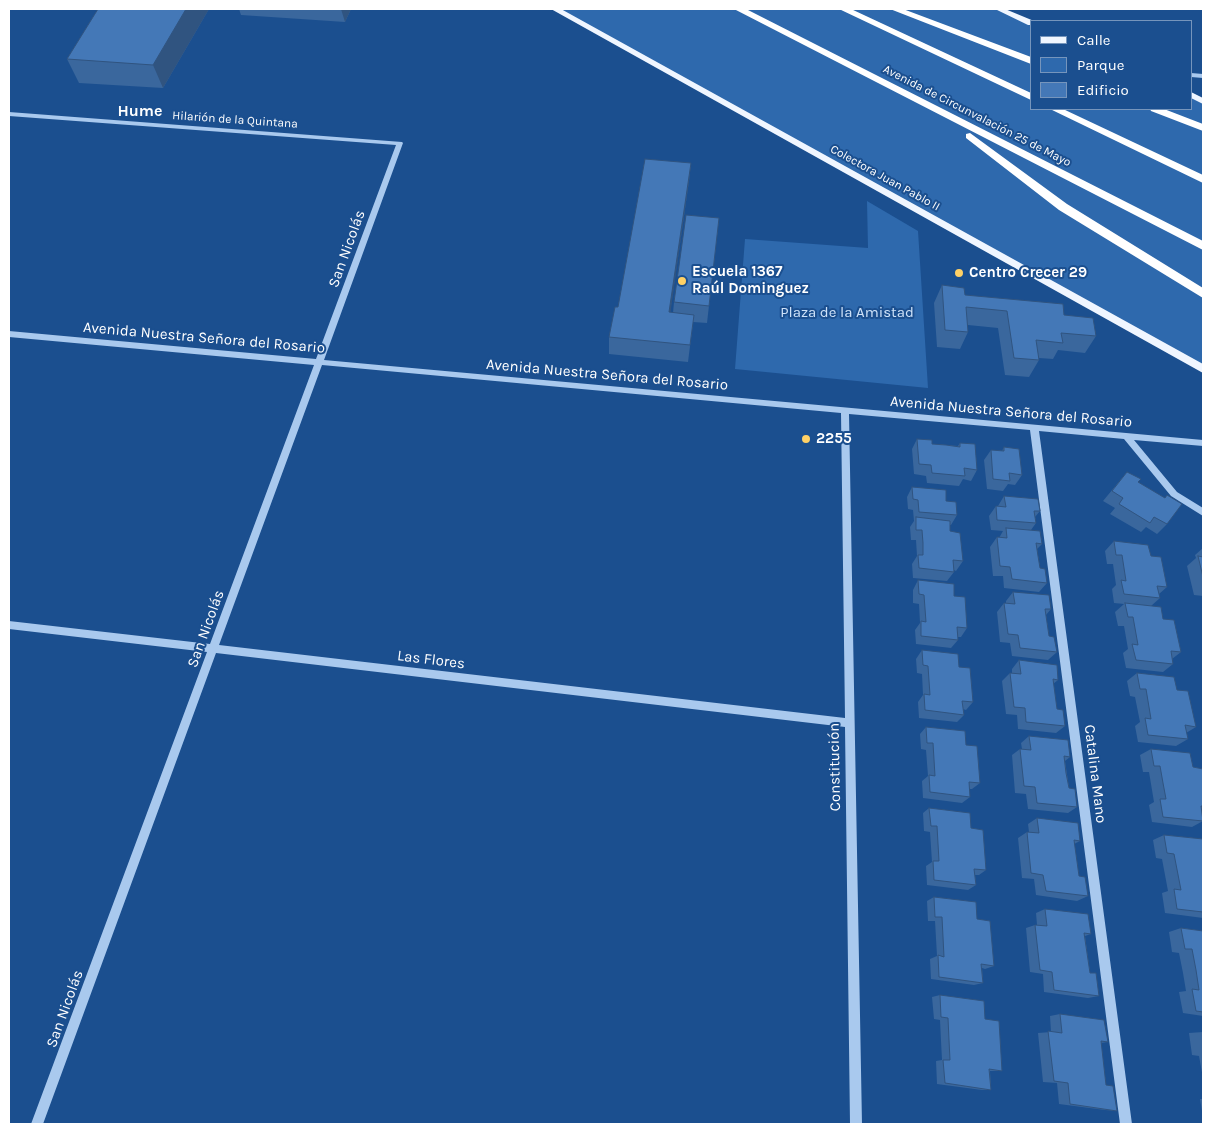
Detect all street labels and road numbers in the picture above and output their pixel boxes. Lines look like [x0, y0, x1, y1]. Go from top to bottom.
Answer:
street label: Avenida de Circunvalación 25 de Mayo [881, 62, 1073, 170]
street label: Hilarión de la Quintana [172, 108, 298, 132]
street label: Colectora Juan Pablo II [828, 142, 942, 214]
street label: San Nicolás [325, 208, 369, 290]
street label: Avenida Nuestra Señora del Rosario [82, 318, 326, 358]
street label: Avenida Nuestra Señora del Rosario [485, 355, 729, 395]
street label: Avenida Nuestra Señora del Rosario [889, 392, 1133, 432]
street label: San Nicolás [184, 588, 228, 670]
street label: Las Flores [396, 647, 466, 673]
street label: Constitución [825, 723, 845, 811]
street label: Catalina Mano [1080, 724, 1110, 824]
street label: San Nicolás [43, 968, 87, 1050]

